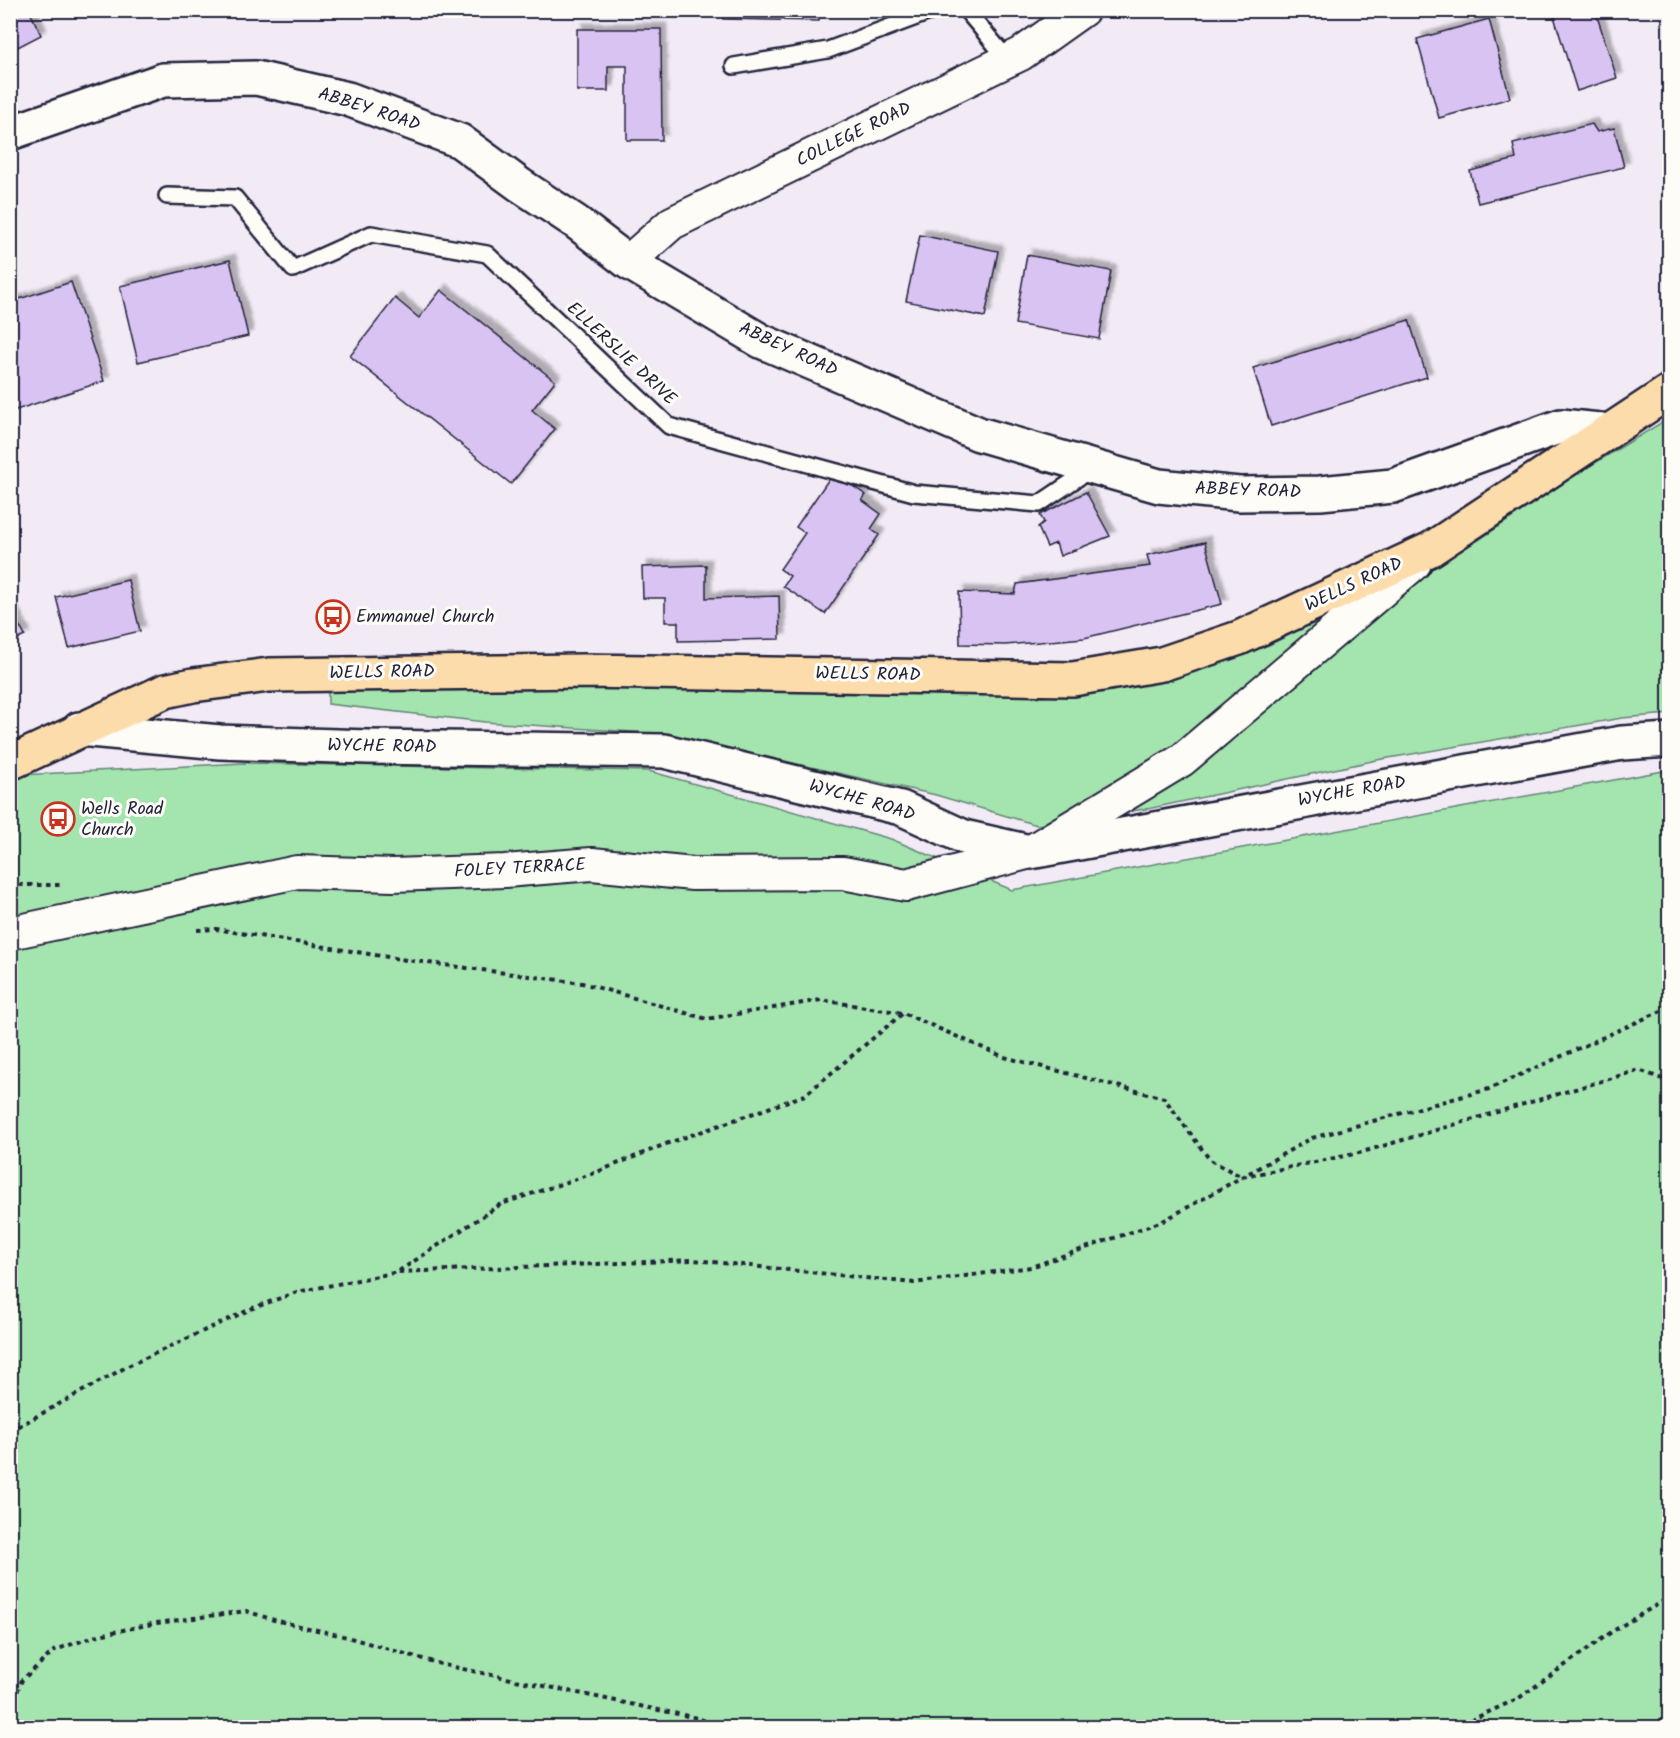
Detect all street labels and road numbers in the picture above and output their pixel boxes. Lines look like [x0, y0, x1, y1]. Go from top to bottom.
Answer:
street label: ABBEY ROAD [314, 80, 424, 140]
street label: COLLEGE ROAD [792, 94, 917, 175]
street label: ELLERSLIE DRIVE [559, 295, 683, 413]
street label: ABBEY ROAD [734, 314, 843, 386]
street label: ABBEY ROAD [1194, 475, 1302, 507]
street label: WELLS ROAD [1300, 549, 1408, 620]
street label: WELLS ROAD [329, 658, 435, 688]
street label: WELLS ROAD [815, 660, 921, 690]
street label: WYCHE ROAD [327, 732, 437, 762]
street label: WYCHE ROAD [1296, 768, 1409, 816]
street label: WYCHE ROAD [806, 772, 919, 830]
street label: FOLEY TERRACE [453, 851, 587, 887]

